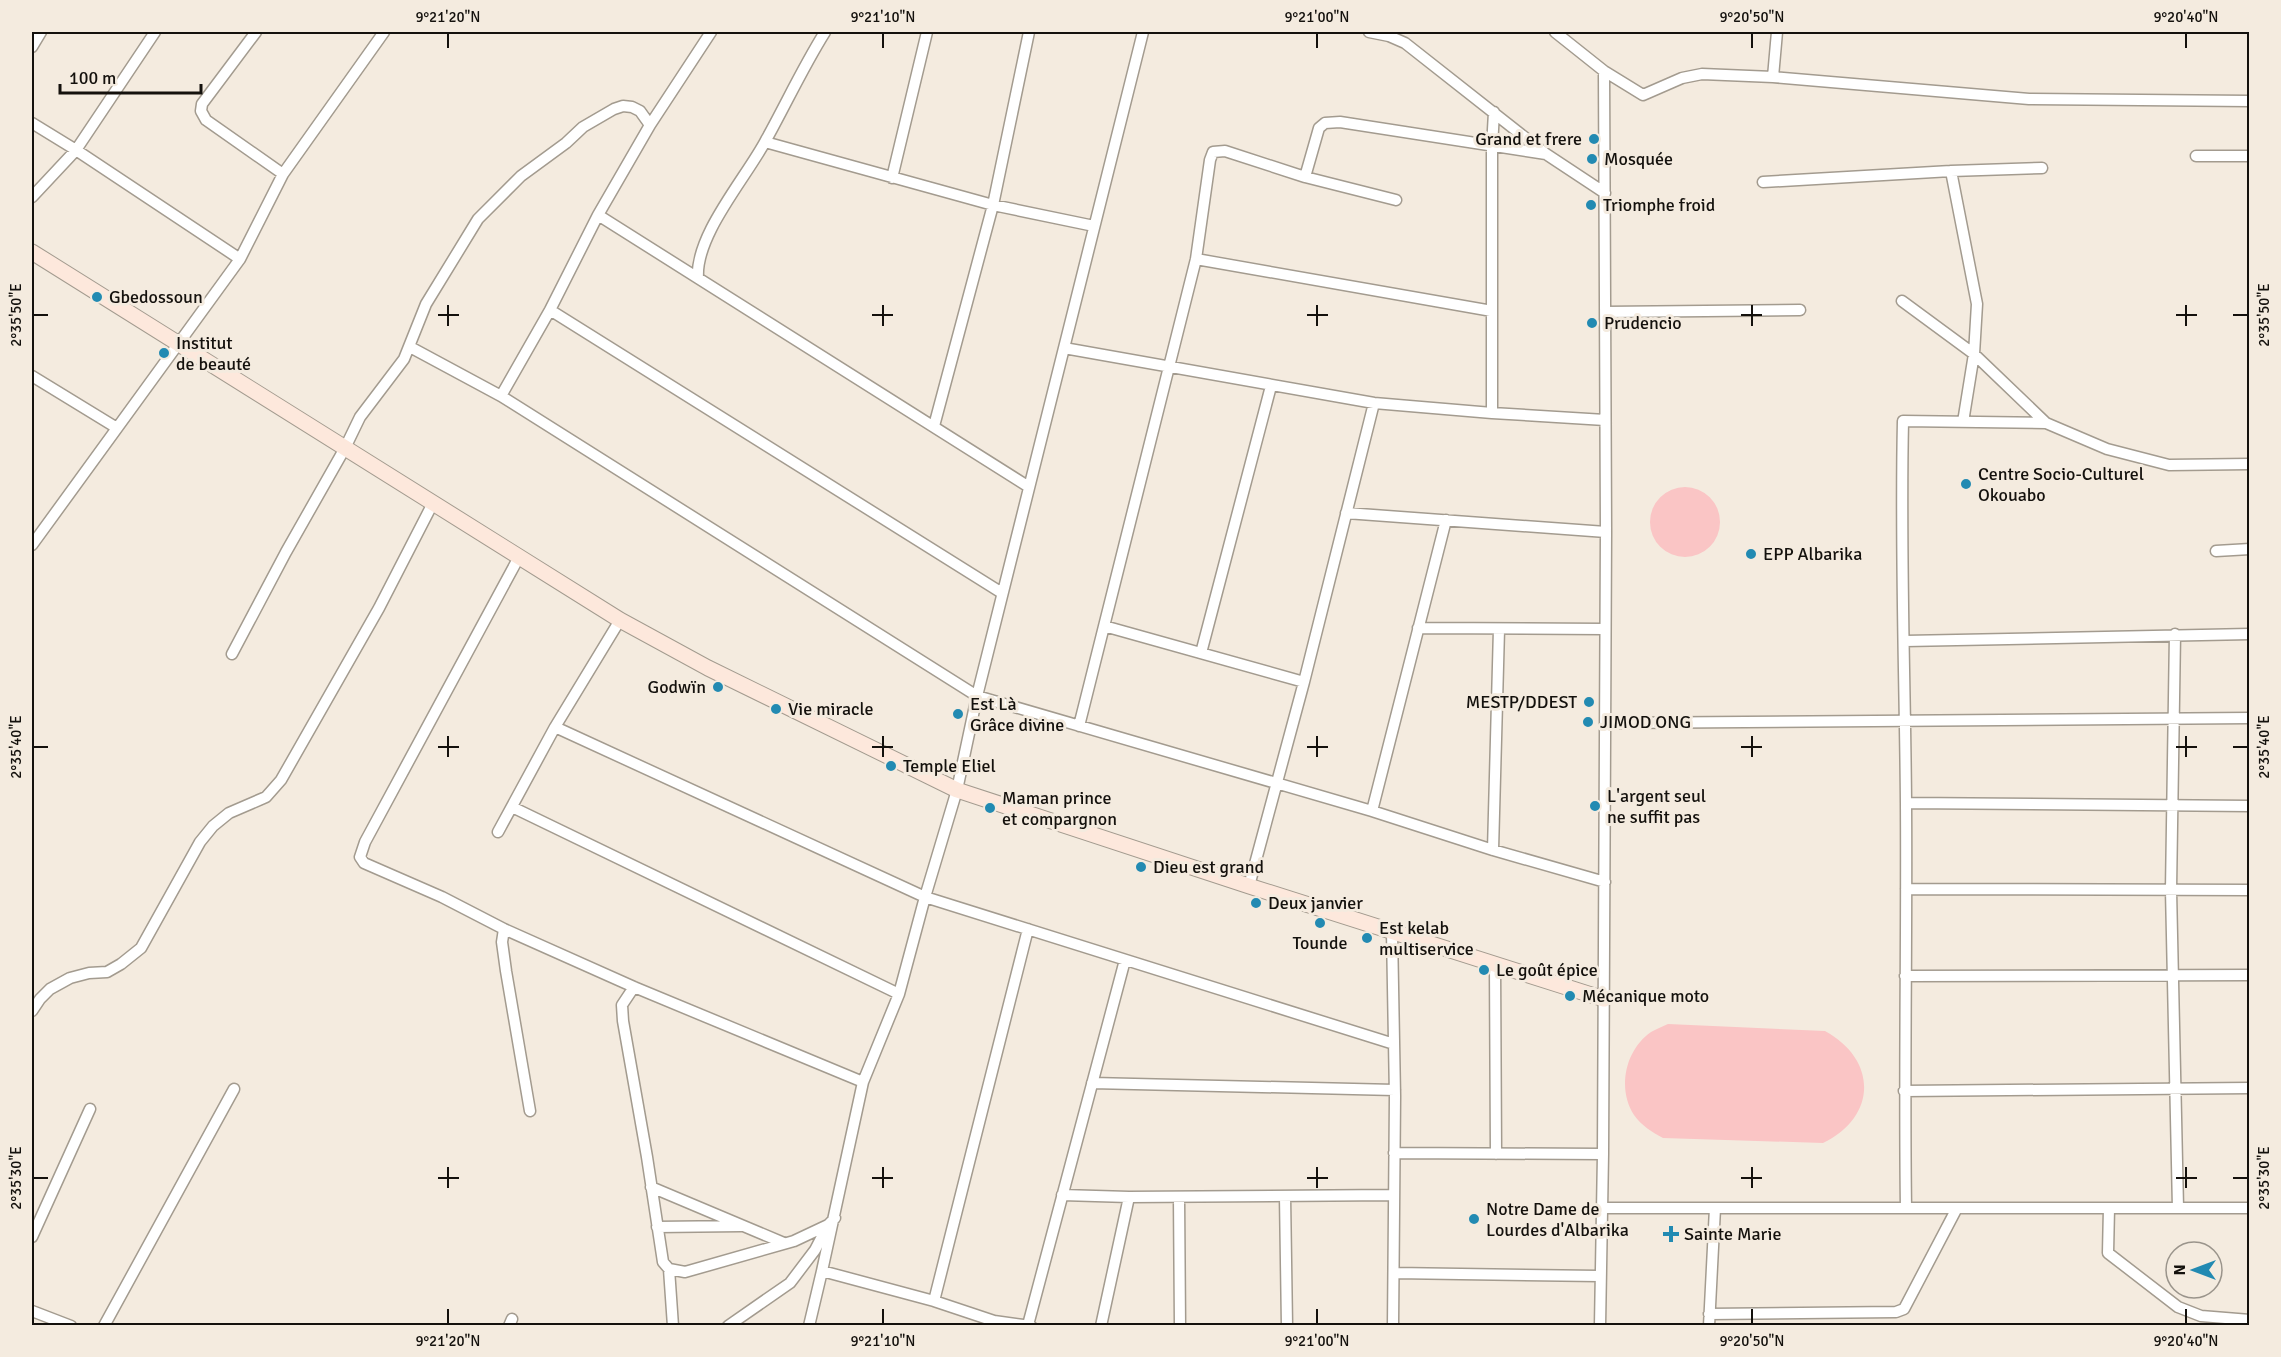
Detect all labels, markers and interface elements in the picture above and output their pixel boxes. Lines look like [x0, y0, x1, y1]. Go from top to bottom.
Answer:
text: 9°21'20"N [415, 8, 481, 26]
text: 9°21'10"N [850, 8, 916, 26]
text: 9°21'00"N [1284, 8, 1350, 26]
text: 9°20'50"N [1719, 8, 1785, 26]
text: 9°20'40"N [2153, 8, 2219, 26]
scale bar [60, 57, 201, 95]
text: 100 m [69, 67, 116, 89]
place label: Grand et frere [1475, 128, 1582, 150]
marker: Grand et frere [1587, 132, 1601, 146]
place label: Mosquée [1604, 148, 1673, 170]
marker: Mosquée [1585, 152, 1599, 166]
place label: Triomphe froid [1603, 194, 1715, 216]
marker: Triomphe froid [1584, 198, 1598, 212]
text: 2°35'50"E [7, 283, 25, 347]
text: 2°35'50"E [2255, 283, 2273, 347]
place label: Gbedossoun [109, 286, 203, 308]
marker: Gbedossoun [90, 290, 104, 304]
place label: Prudencio [1604, 312, 1682, 334]
marker: Prudencio [1585, 316, 1599, 330]
place label: Institut de beauté [176, 332, 251, 375]
marker: Institut de beauté [157, 346, 171, 360]
place label: Centre Socio-Culturel Okouabo [1978, 463, 2144, 506]
marker: Centre Socio-Culturel Okouabo [1959, 477, 1973, 491]
place label: EPP Albarika [1763, 543, 1862, 565]
marker: EPP Albarika [1744, 547, 1758, 561]
place label: Godwïn [648, 676, 706, 698]
marker: Godwïn [711, 680, 725, 694]
place label: MESTP/DDEST [1466, 691, 1577, 713]
place label: Est Là Grâce divine [970, 693, 1064, 736]
marker: MESTP/DDEST [1582, 695, 1596, 709]
place label: Vie miracle [788, 698, 874, 720]
marker: Vie miracle [769, 702, 783, 716]
marker: Est Là Grâce divine [951, 707, 965, 721]
place label: JIMOD ONG [1600, 711, 1691, 733]
text: 2°35'40"E [7, 715, 25, 779]
marker: JIMOD ONG [1581, 715, 1595, 729]
text: 2°35'40"E [2255, 715, 2273, 779]
place label: Temple Eliel [903, 755, 996, 777]
marker: Temple Eliel [884, 759, 898, 773]
place label: L'argent seul ne suffit pas [1607, 785, 1706, 828]
place label: Maman prince et compargnon [1002, 787, 1117, 830]
marker: L'argent seul ne suffit pas [1588, 799, 1602, 813]
marker: Maman prince et compargnon [983, 801, 997, 815]
place label: Dieu est grand [1153, 856, 1264, 878]
marker: Dieu est grand [1134, 860, 1148, 874]
place label: Deux janvier [1268, 892, 1363, 914]
marker: Deux janvier [1249, 896, 1263, 910]
marker: Tounde [1313, 916, 1327, 930]
place label: Est kelab multiservice [1379, 917, 1474, 960]
marker: Est kelab multiservice [1360, 931, 1374, 945]
place label: Tounde [1293, 932, 1347, 954]
place label: Le goût épice [1496, 959, 1598, 981]
marker: Le goût épice [1477, 963, 1491, 977]
place label: Mécanique moto [1582, 985, 1709, 1007]
marker: Mécanique moto [1563, 989, 1577, 1003]
text: 2°35'30"E [7, 1146, 25, 1210]
text: 2°35'30"E [2255, 1146, 2273, 1210]
place label: Notre Dame de Lourdes d'Albarika [1486, 1198, 1629, 1241]
marker: Notre Dame de Lourdes d'Albarika [1467, 1212, 1481, 1226]
place label: Sainte Marie [1684, 1223, 1781, 1245]
marker: Sainte Marie [1662, 1225, 1680, 1243]
north arrow [2164, 1240, 2224, 1300]
text: N [2170, 1264, 2190, 1276]
text: 9°21'20"N [415, 1332, 481, 1350]
text: 9°21'10"N [850, 1332, 916, 1350]
text: 9°21'00"N [1284, 1332, 1350, 1350]
text: 9°20'50"N [1719, 1332, 1785, 1350]
text: 9°20'40"N [2153, 1332, 2219, 1350]

